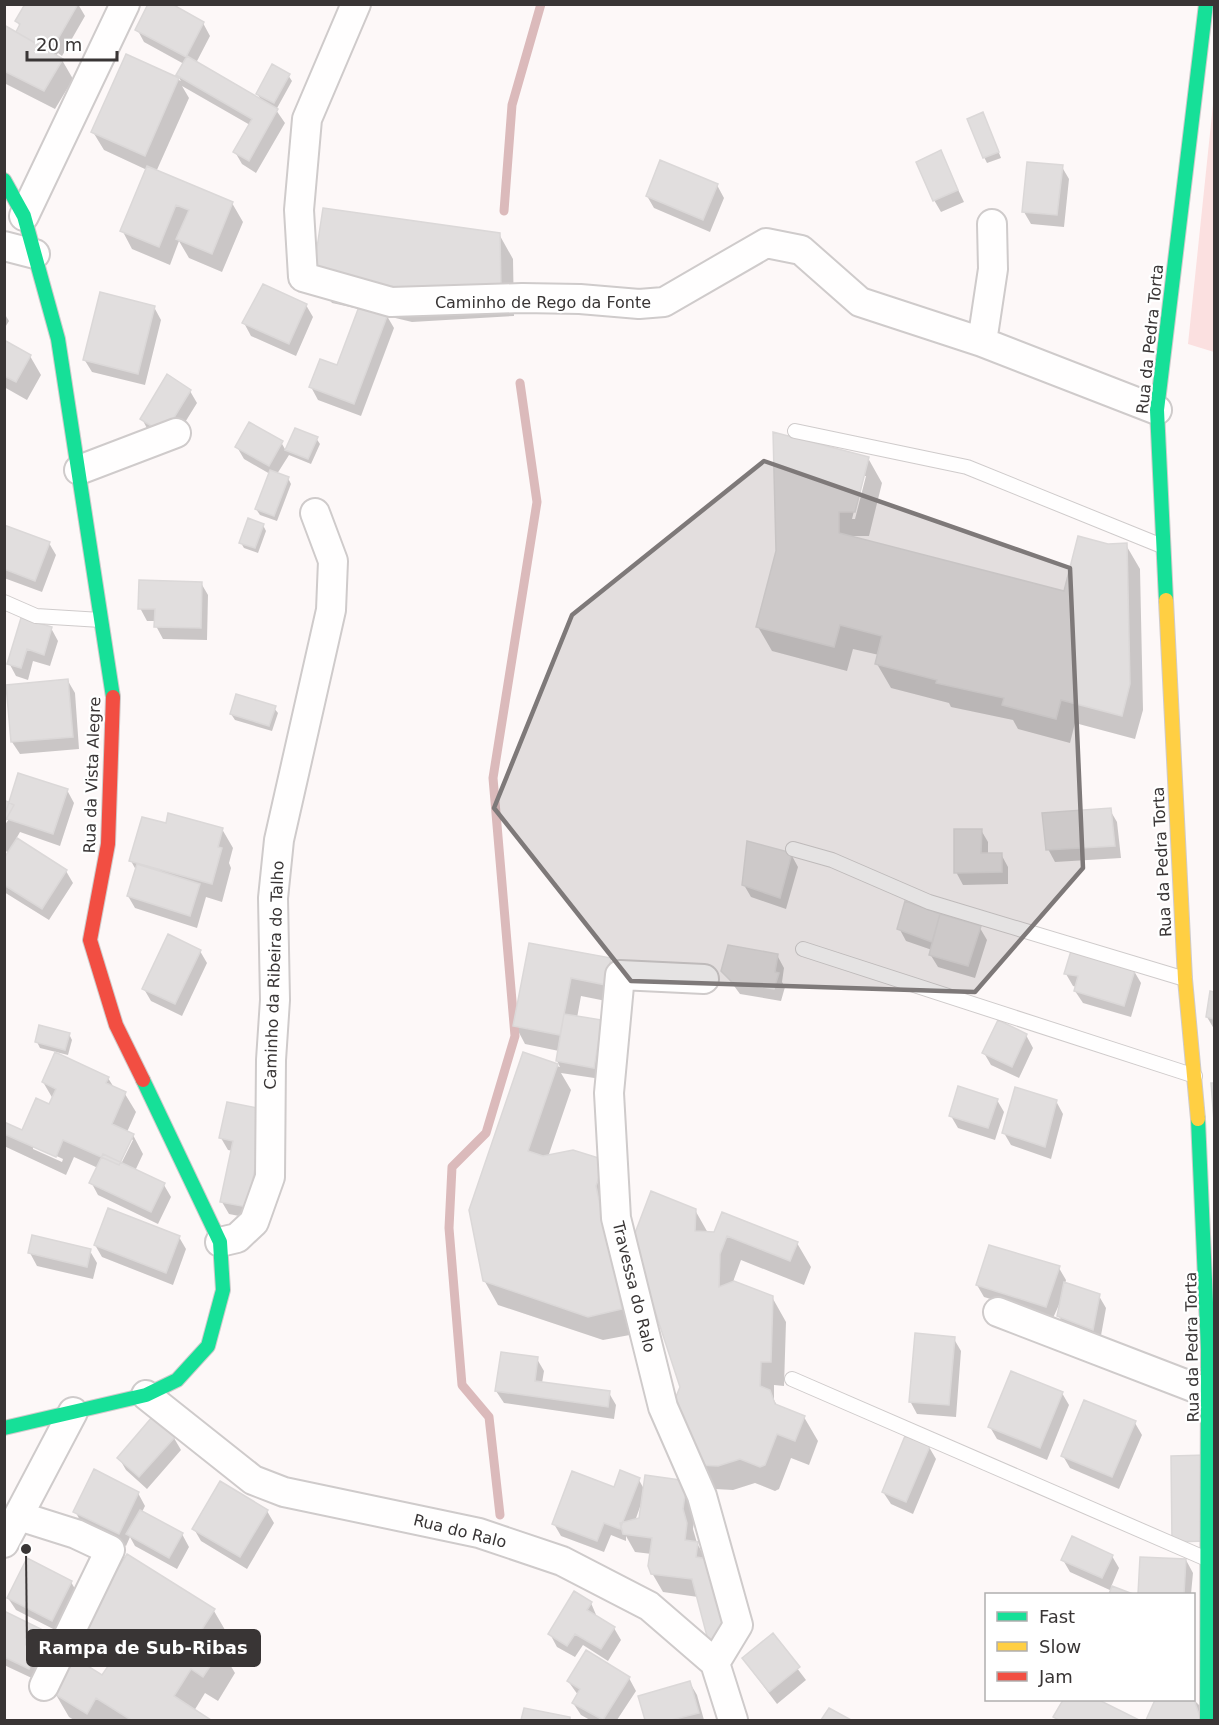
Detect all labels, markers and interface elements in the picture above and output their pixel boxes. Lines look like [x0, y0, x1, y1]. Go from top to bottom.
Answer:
scale bar [27, 24, 117, 62]
text: 20 m [36, 34, 82, 55]
street label: Rua da Pedra Torta [1133, 263, 1167, 415]
street label: Caminho de Rego da Fonte [435, 293, 651, 312]
street label: Rua da Vista Alegre [80, 696, 104, 854]
street label: Rua da Pedra Torta [1149, 786, 1175, 938]
street label: Caminho da Ribeira do Talho [261, 860, 287, 1090]
street label: Travessa do Ralo [608, 1218, 659, 1355]
street label: Rua da Pedra Torta [1181, 1272, 1203, 1422]
street label: Rua do Ralo [411, 1510, 509, 1552]
legend [985, 1593, 1195, 1701]
text: Fast [1039, 1606, 1075, 1627]
callout: Rampa de Sub-Ribas [27, 1630, 260, 1666]
text: Slow [1039, 1636, 1081, 1657]
text: Rampa de Sub-Ribas [38, 1637, 248, 1658]
text: Jam [1038, 1666, 1073, 1687]

